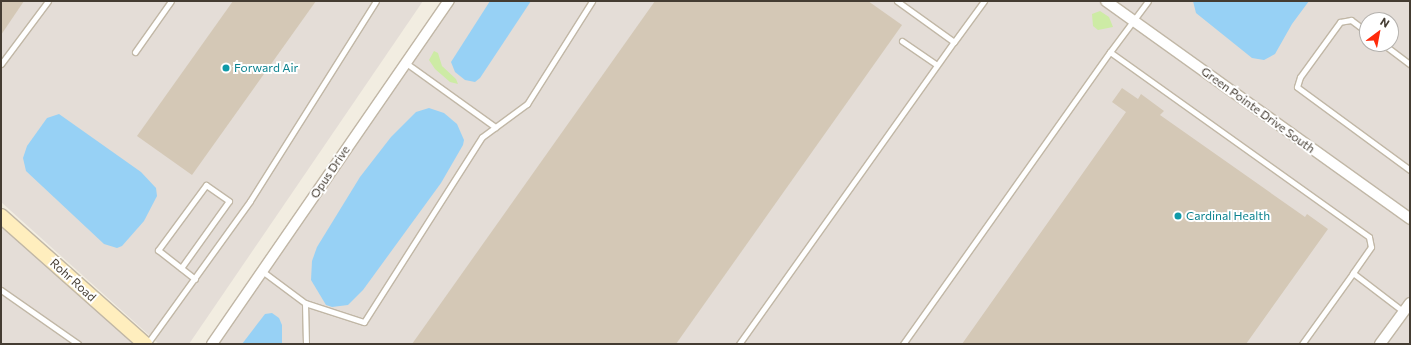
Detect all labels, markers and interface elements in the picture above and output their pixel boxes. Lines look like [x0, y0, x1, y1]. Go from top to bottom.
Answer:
north arrow [1359, 12, 1399, 52]
text: N [1378, 15, 1392, 30]
place label: Forward Air [234, 61, 298, 75]
marker: Forward Air [221, 63, 231, 73]
street label: Green Pointe Drive South [1198, 64, 1318, 156]
street label: Opus Drive [307, 143, 353, 201]
place label: Cardinal Health [1186, 209, 1270, 223]
marker: Cardinal Health [1173, 211, 1183, 221]
street label: Rohr Road [47, 256, 99, 304]

